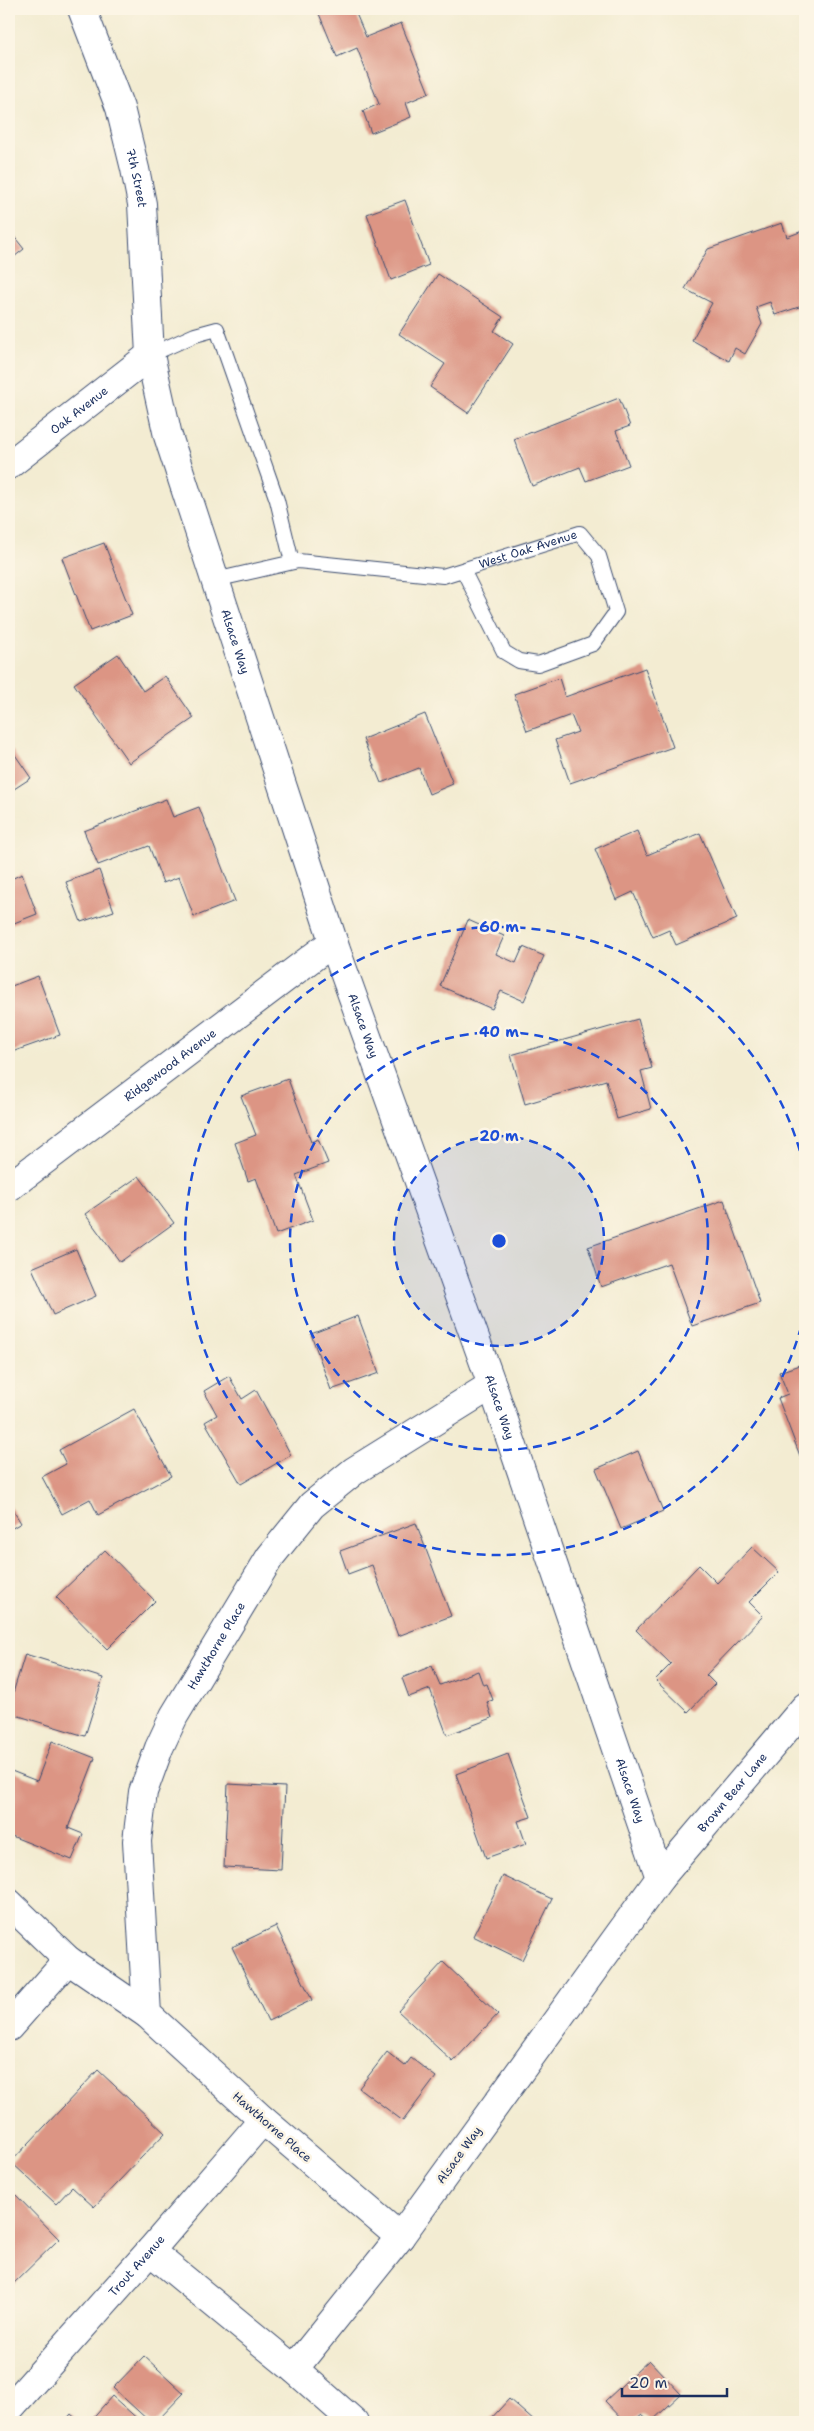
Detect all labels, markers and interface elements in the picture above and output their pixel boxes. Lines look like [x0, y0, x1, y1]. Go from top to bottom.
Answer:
street label: 7th Street [122, 147, 150, 208]
street label: Oak Avenue [47, 382, 112, 438]
street label: West Oak Avenue [477, 526, 579, 572]
street label: Alsace Way [217, 607, 253, 676]
text: 60 m [479, 917, 519, 937]
street label: Alsace Way [344, 991, 382, 1060]
text: 40 m [479, 1022, 519, 1042]
street label: Ridgewood Avenue [121, 1025, 220, 1105]
text: 20 m [479, 1126, 519, 1146]
centre of rings [490, 1232, 508, 1250]
street label: Alsace Way [481, 1373, 518, 1442]
street label: Hawthorne Place [184, 1599, 249, 1693]
street label: Brown Bear Lane [694, 1749, 771, 1836]
street label: Alsace Way [612, 1756, 649, 1825]
street label: Hawthorne Place [229, 2088, 315, 2166]
street label: Alsace Way [433, 2123, 485, 2187]
street label: Trout Avenue [105, 2231, 169, 2300]
scale bar [622, 2366, 726, 2398]
text: 20 m [629, 2373, 668, 2393]

